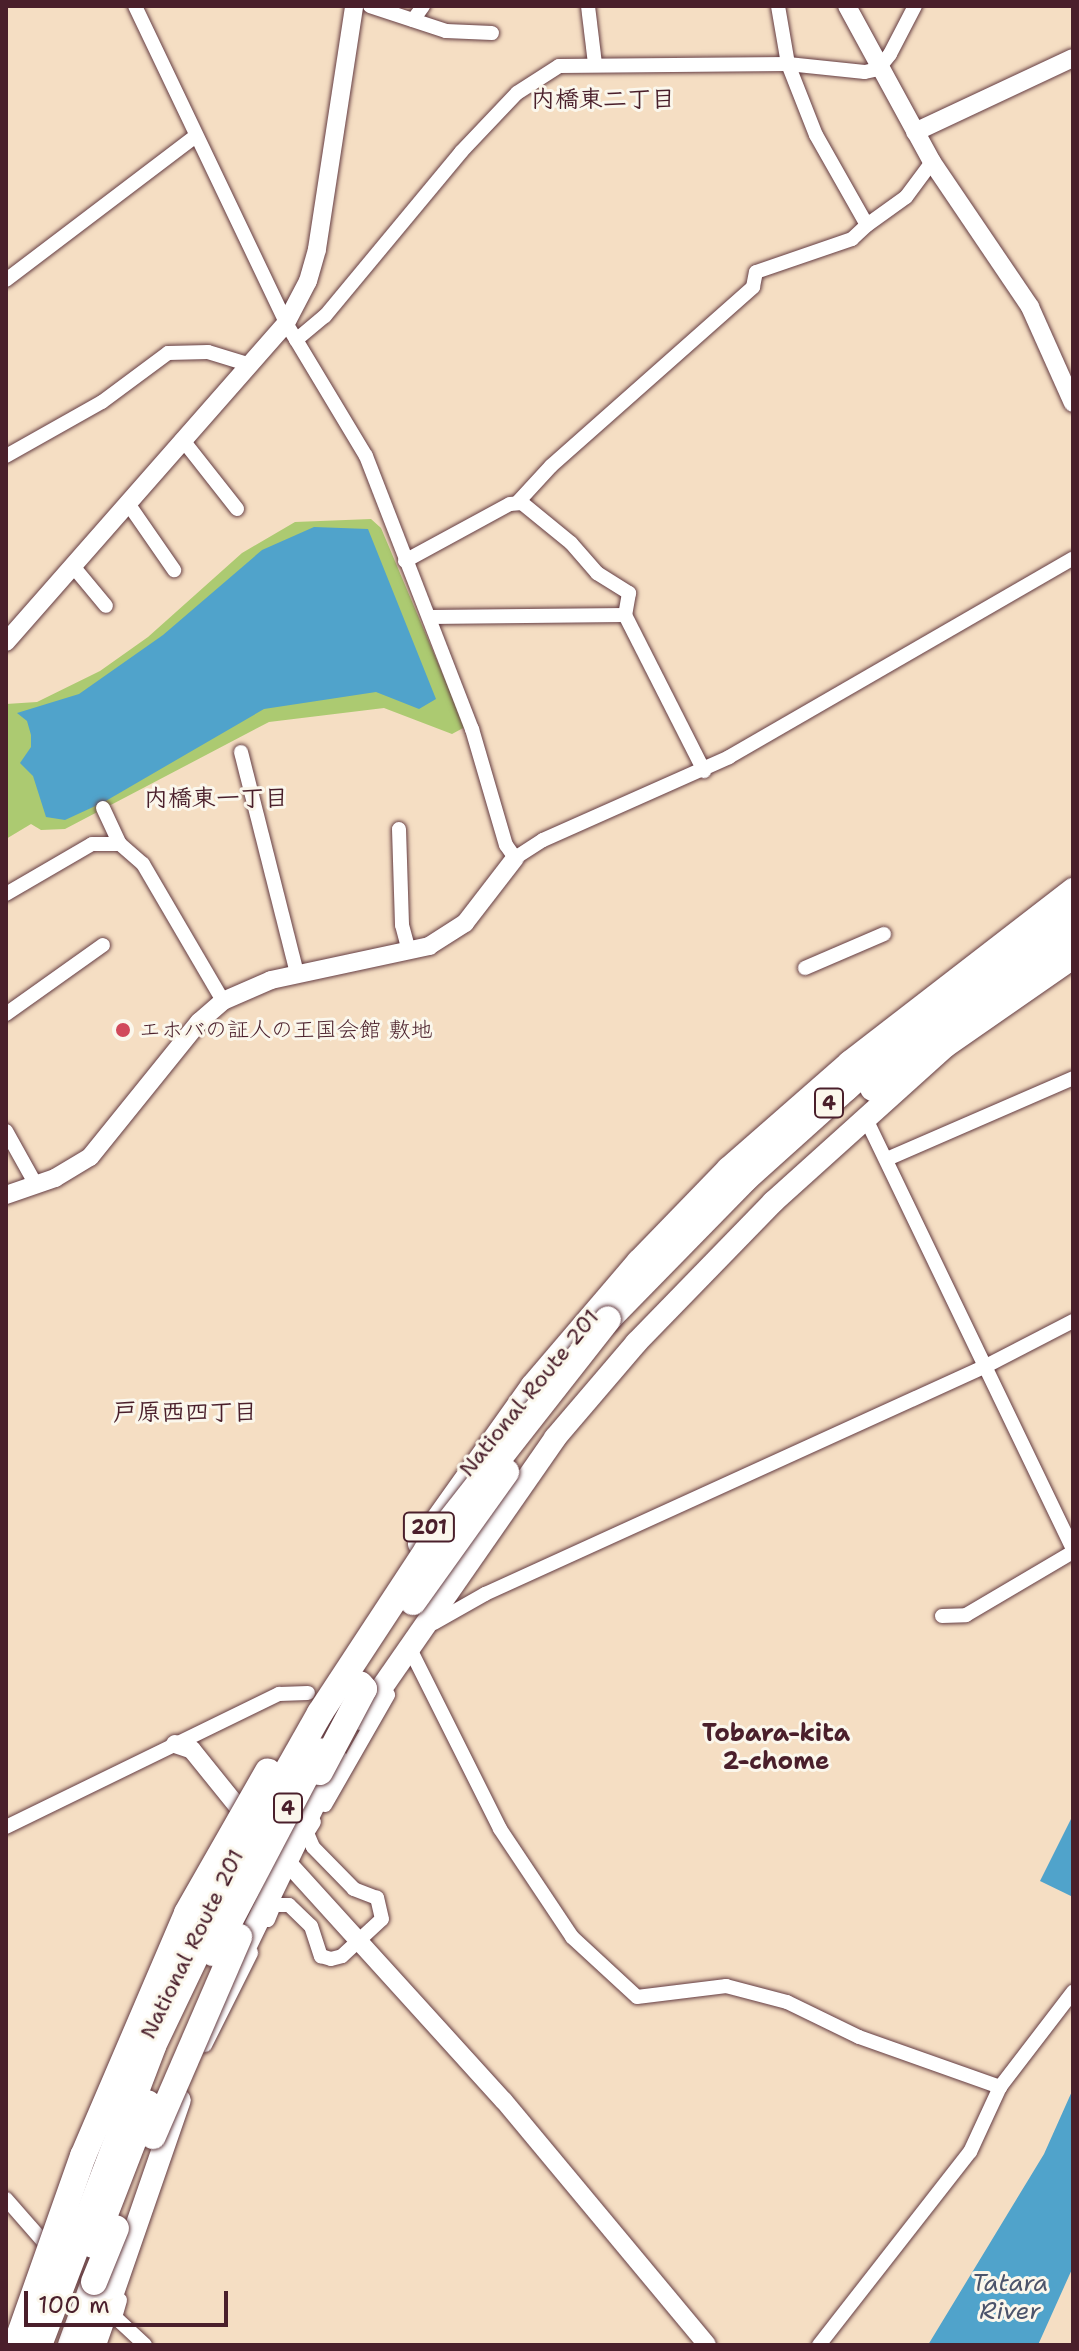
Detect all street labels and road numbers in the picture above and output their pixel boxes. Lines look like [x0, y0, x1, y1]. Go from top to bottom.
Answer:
road number: 4 [813, 1087, 845, 1119]
street label: National Route 201 [453, 1304, 605, 1482]
road number: 201 [401, 1511, 457, 1543]
road number: 4 [272, 1792, 304, 1824]
street label: National Route 201 [135, 1845, 249, 2043]

